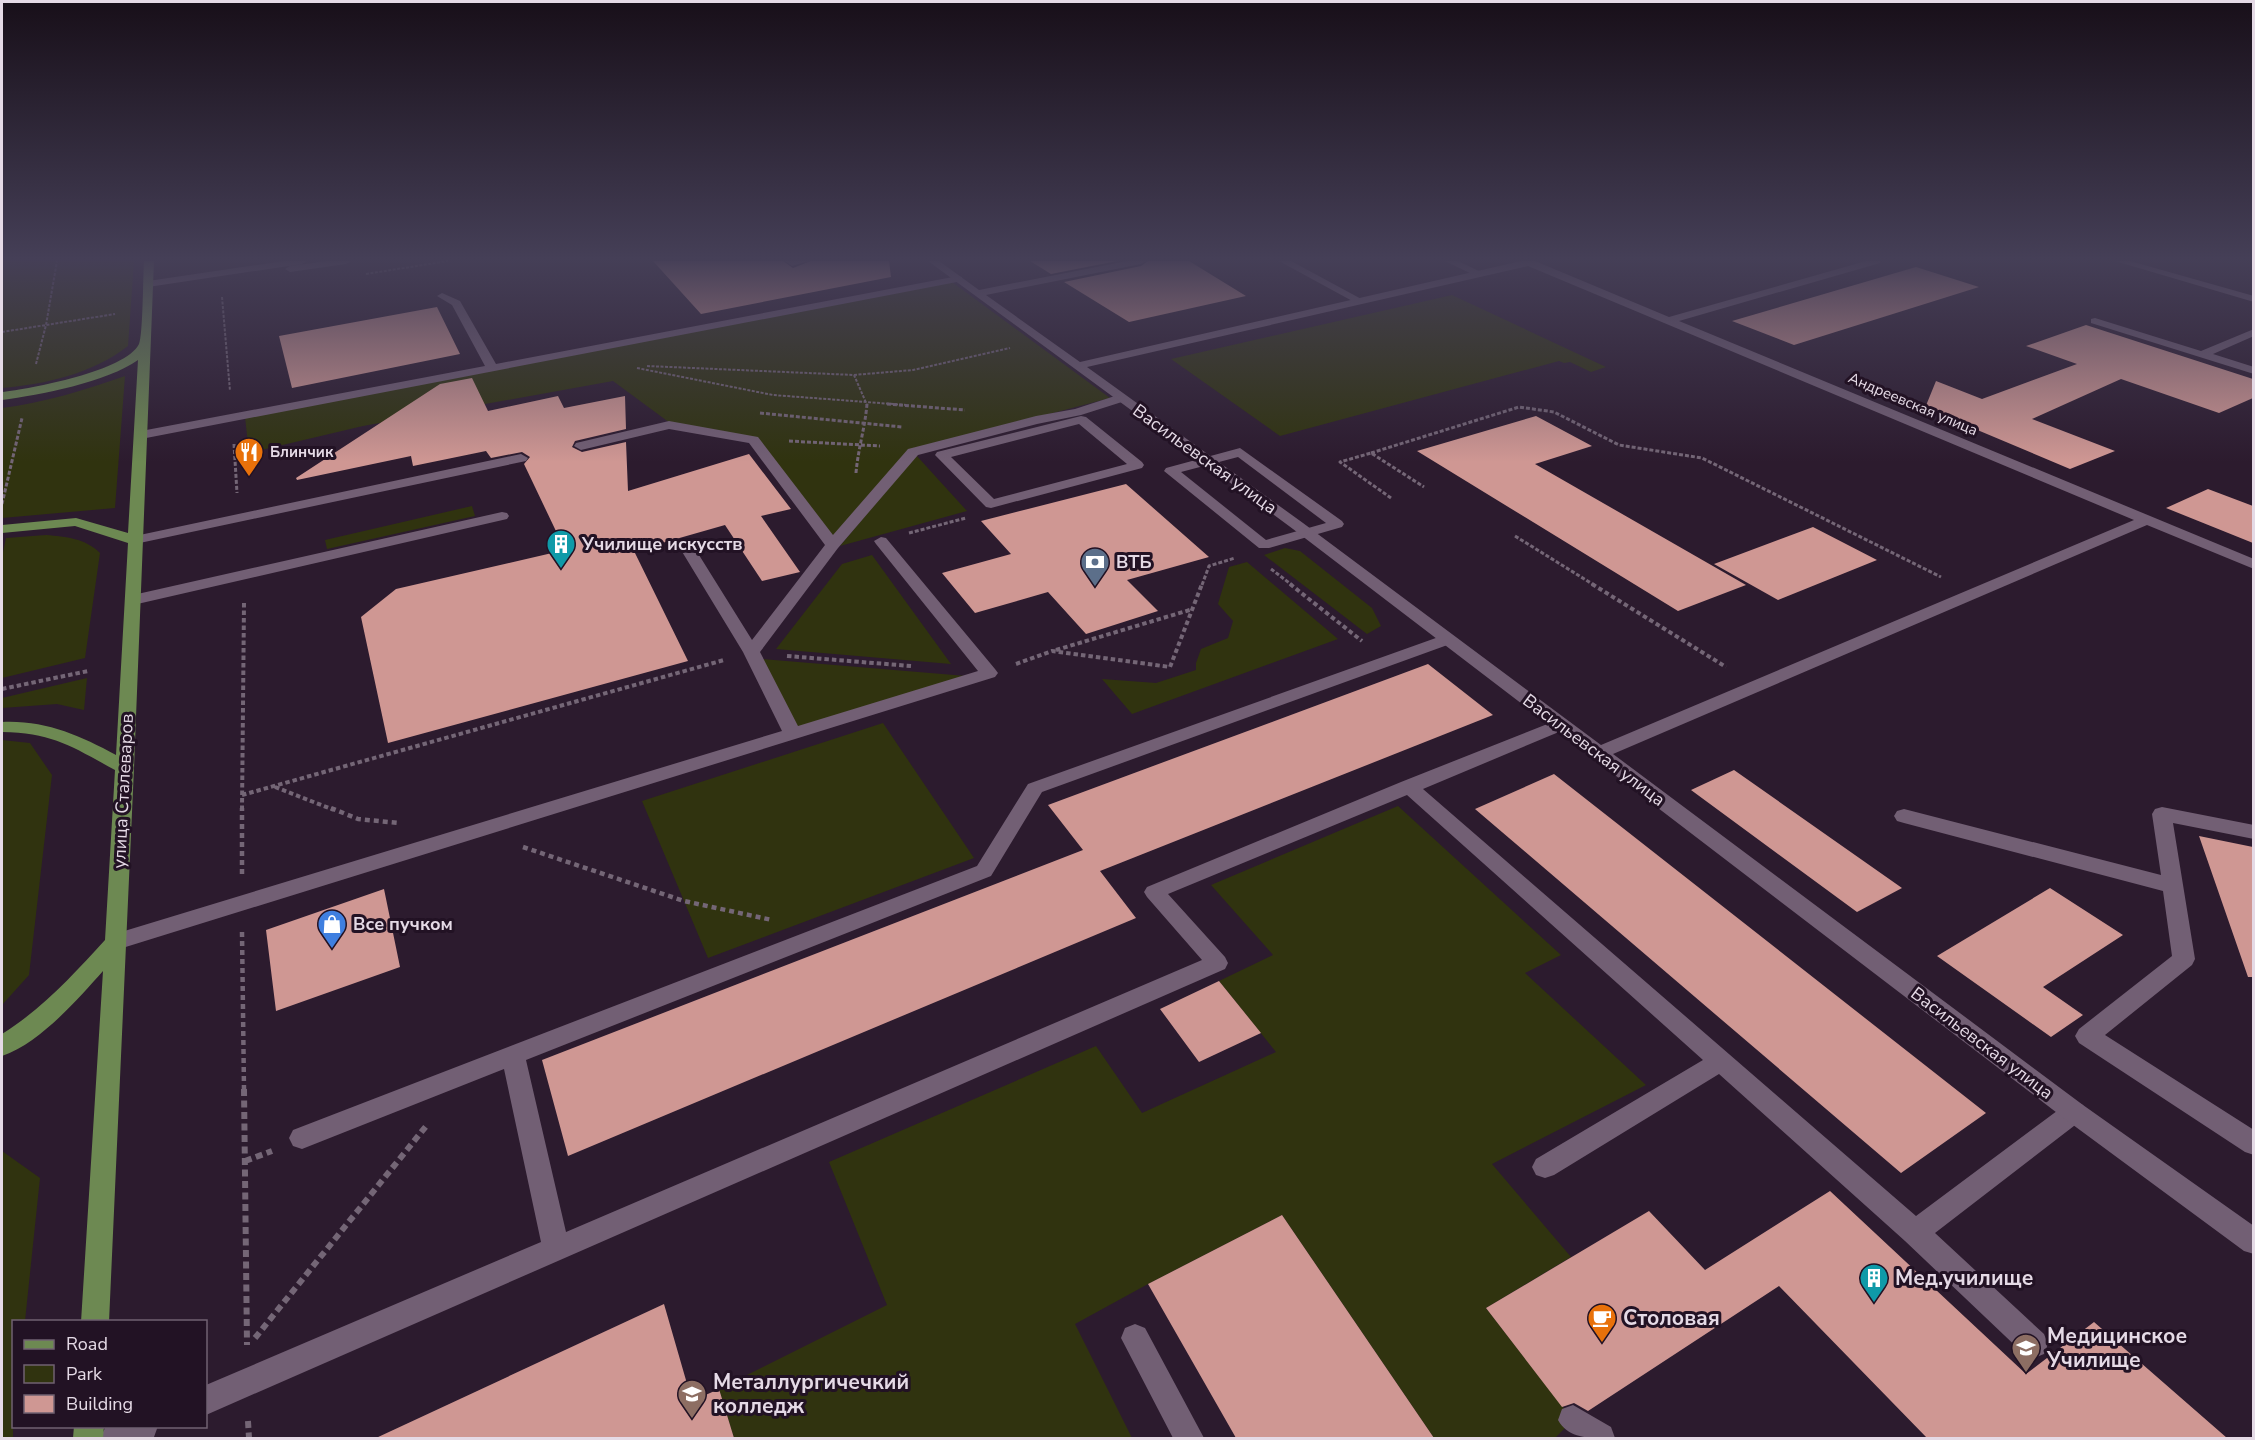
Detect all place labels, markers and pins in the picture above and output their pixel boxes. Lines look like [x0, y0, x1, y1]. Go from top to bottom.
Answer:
restaurant icon: Блинчик [233, 436, 265, 478]
place label: Блинчик [270, 442, 334, 462]
building icon: Училище искусств [545, 528, 577, 570]
place label: Училище искусств [581, 532, 743, 556]
bank icon: ВТБ [1079, 546, 1111, 588]
place label: ВТБ [1116, 550, 1152, 574]
shop icon: Все пучком [316, 908, 348, 950]
place label: Все пучком [353, 912, 453, 936]
building icon: Мед.училище [1858, 1262, 1890, 1304]
place label: Мед.училище [1895, 1264, 2033, 1292]
cafe icon: Столовая [1586, 1302, 1618, 1344]
place label: Столовая [1623, 1304, 1720, 1332]
place label: Медицинское Училище [2046, 1322, 2187, 1374]
school or university icon: Медицинское Училище [2010, 1332, 2042, 1374]
place label: Металлургичечкий колледж [713, 1368, 909, 1420]
school or university icon: Металлургичечкий колледж [676, 1378, 708, 1420]

